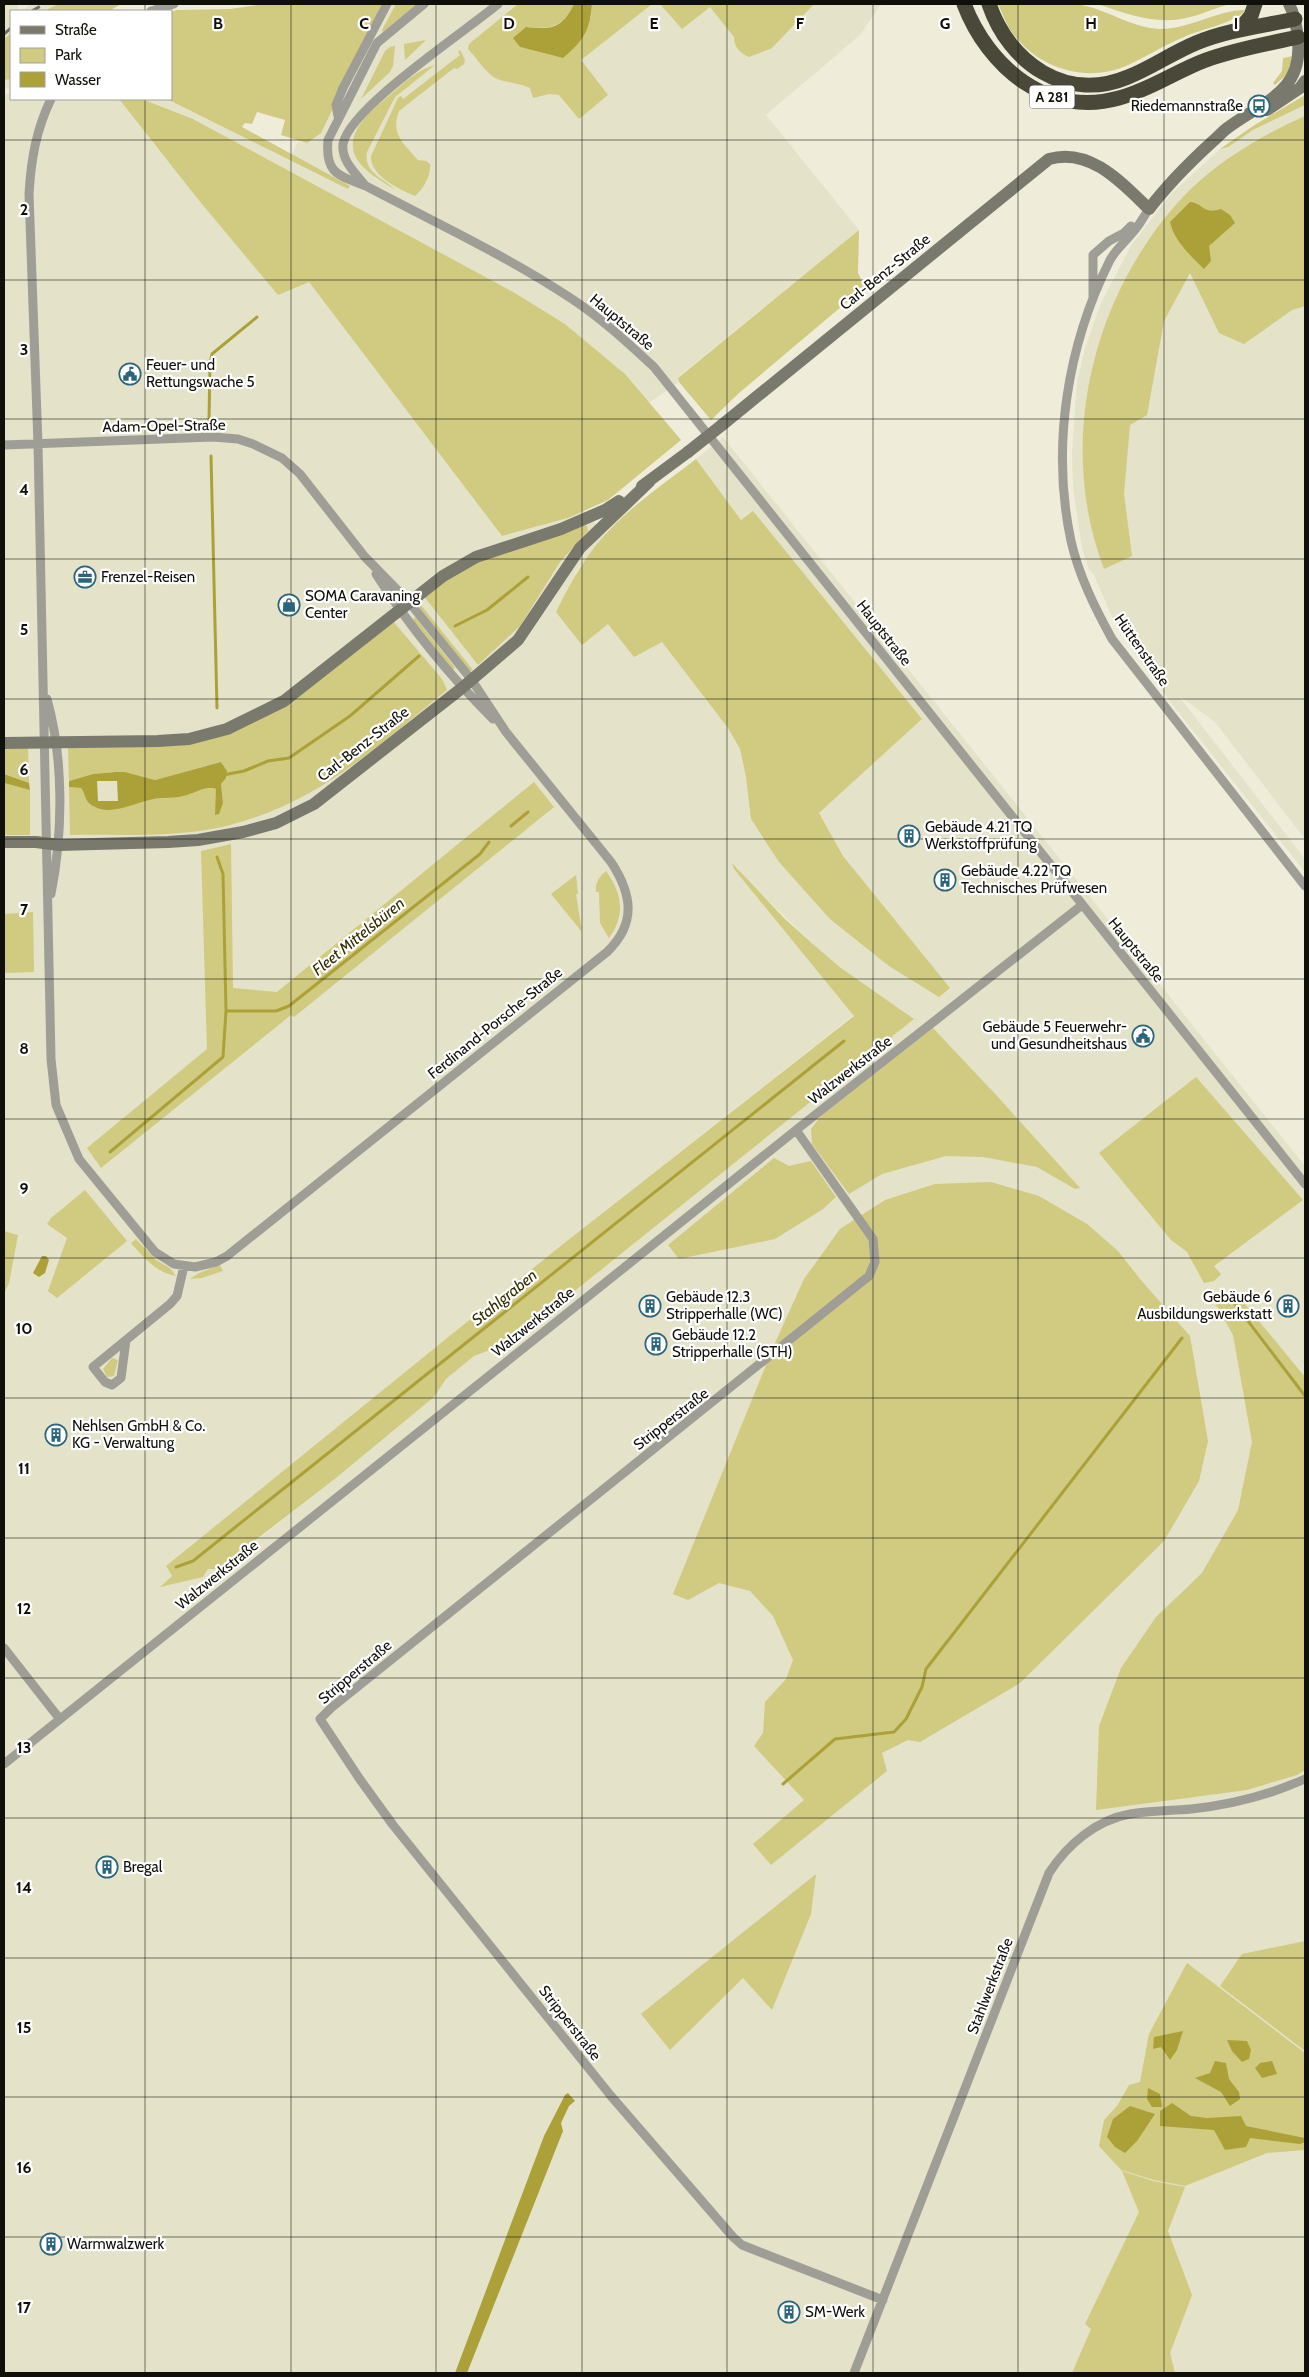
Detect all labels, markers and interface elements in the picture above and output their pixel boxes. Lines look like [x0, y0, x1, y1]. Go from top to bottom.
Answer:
legend [10, 10, 172, 100]
text: B [213, 14, 223, 33]
text: C [359, 14, 369, 33]
text: D [503, 14, 515, 33]
text: E [649, 14, 659, 33]
text: F [796, 14, 805, 33]
text: G [940, 14, 950, 33]
text: H [1085, 14, 1097, 33]
text: I [1234, 14, 1238, 33]
text: Straße [55, 21, 97, 39]
text: Park [55, 46, 82, 64]
text: Wasser [55, 71, 101, 89]
road number: A 281 [1030, 85, 1074, 108]
bus stop icon: Riedemannstraße [1247, 94, 1271, 118]
place label: Riedemannstraße [1131, 97, 1243, 115]
text: 2 [20, 200, 28, 219]
street label: Carl-Benz-Straße [836, 230, 934, 314]
street label: Hauptstraße [586, 290, 658, 354]
text: 3 [20, 340, 28, 359]
place label: Feuer- und Rettungswache 5 [146, 356, 255, 391]
public building icon: Feuer- und Rettungswache 5 [118, 362, 142, 386]
street label: Adam-Opel-Straße [102, 416, 226, 436]
text: 4 [19, 480, 29, 499]
office icon: Frenzel-Reisen [73, 565, 97, 589]
place label: Frenzel-Reisen [101, 568, 195, 586]
place label: SOMA Caravaning Center [305, 587, 420, 622]
shop icon: SOMA Caravaning Center [277, 593, 301, 617]
street label: Hauptstraße [853, 597, 915, 670]
street label: Hüttenstraße [1111, 611, 1174, 690]
text: 5 [20, 620, 28, 639]
street label: Carl-Benz-Straße [314, 703, 412, 785]
text: 6 [20, 760, 29, 779]
place label: Gebäude 4.21 TQ Werkstoffprüfung [925, 818, 1037, 853]
building icon: Gebäude 4.21 TQ Werkstoffprüfung [897, 824, 921, 848]
place label: Gebäude 4.22 TQ Technisches Prüfwesen [961, 862, 1107, 897]
building icon: Gebäude 4.22 TQ Technisches Prüfwesen [933, 868, 957, 892]
water label: Fleet Mittelsbüren [308, 893, 408, 979]
text: 7 [20, 900, 29, 919]
street label: Hauptstraße [1104, 914, 1168, 986]
street label: Ferdinand-Porsche-Straße [424, 963, 566, 1083]
place label: Gebäude 5 Feuerwehr- und Gesundheitshaus [983, 1018, 1127, 1053]
public building icon: Gebäude 5 Feuerwehr- und Gesundheitshaus [1131, 1024, 1155, 1048]
street label: Walzwerkstraße [805, 1032, 895, 1108]
text: 8 [19, 1039, 29, 1058]
text: 9 [20, 1179, 29, 1198]
water label: Stahlgraben [468, 1265, 541, 1329]
street label: Walzwerkstraße [488, 1283, 578, 1361]
place label: Gebäude 12.3 Stripperhalle (WC) [666, 1288, 783, 1323]
place label: Gebäude 6 Ausbildungswerkstatt [1137, 1288, 1272, 1323]
building icon: Gebäude 12.3 Stripperhalle (WC) [638, 1294, 662, 1318]
building icon: Gebäude 6 Ausbildungswerkstatt [1276, 1294, 1300, 1318]
text: 10 [15, 1319, 33, 1338]
place label: Gebäude 12.2 Stripperhalle (STH) [672, 1326, 792, 1361]
building icon: Gebäude 12.2 Stripperhalle (STH) [644, 1332, 668, 1356]
street label: Stripperstraße [630, 1384, 712, 1454]
place label: Nehlsen GmbH & Co. KG - Verwaltung [72, 1417, 205, 1452]
building icon: Nehlsen GmbH & Co. KG - Verwaltung [44, 1423, 68, 1447]
text: 11 [18, 1459, 30, 1478]
street label: Walzwerkstraße [172, 1536, 262, 1614]
text: 12 [17, 1599, 31, 1618]
street label: Stripperstraße [315, 1636, 396, 1708]
text: 13 [17, 1738, 31, 1757]
building icon: Bregal [95, 1855, 119, 1879]
place label: Bregal [123, 1858, 163, 1876]
text: 14 [16, 1878, 32, 1897]
street label: Stahlwerkstraße [963, 1935, 1017, 2037]
street label: Stripperstraße [535, 1982, 605, 2064]
text: 15 [17, 2018, 31, 2037]
text: 16 [17, 2158, 31, 2177]
building icon: Warmwalzwerk [39, 2232, 63, 2256]
place label: Warmwalzwerk [67, 2235, 164, 2253]
text: 17 [17, 2298, 32, 2317]
building icon: SM-Werk [777, 2300, 801, 2324]
place label: SM-Werk [805, 2303, 865, 2321]

